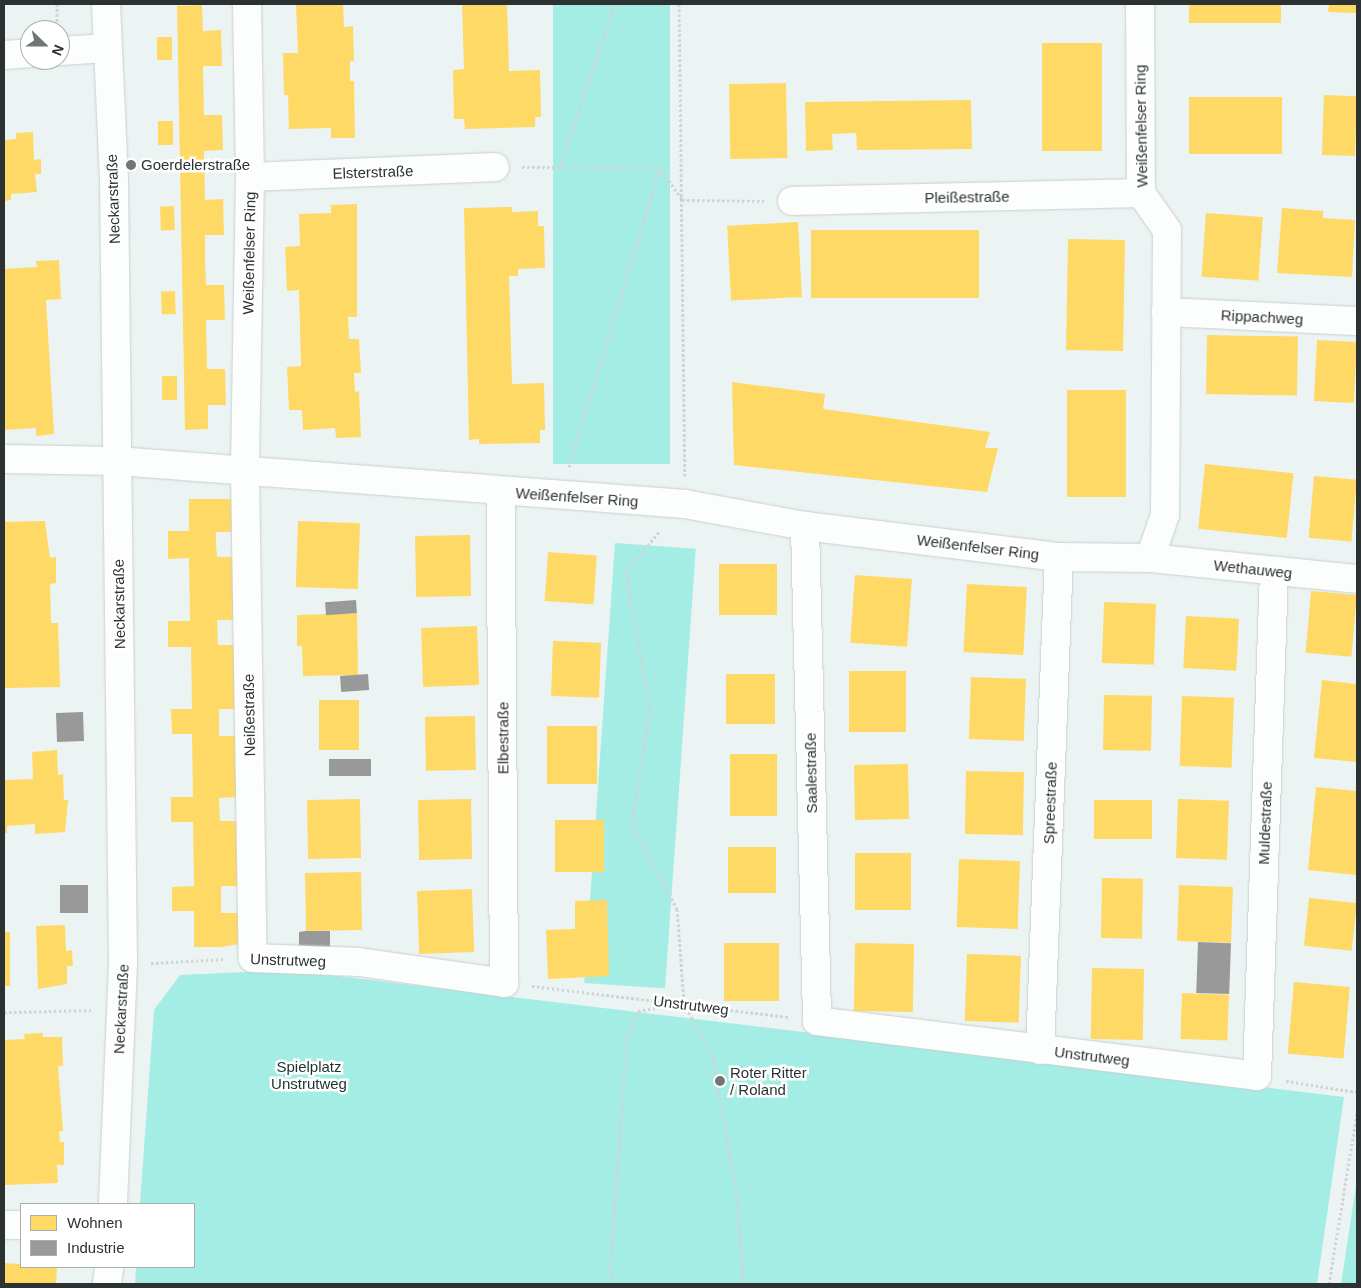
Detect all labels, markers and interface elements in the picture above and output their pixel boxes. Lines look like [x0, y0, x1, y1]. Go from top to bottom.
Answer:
north arrow [20, 20, 70, 70]
text: N [49, 43, 67, 58]
street label: Weißenfelser Ring [1131, 64, 1151, 188]
street label: Neckarstraße [102, 154, 124, 244]
place label: Goerdelerstraße [141, 156, 250, 174]
marker: Goerdelerstraße [125, 159, 137, 171]
street label: Elsterstraße [332, 162, 414, 182]
street label: Pleißestraße [924, 187, 1010, 207]
street label: Weißenfelser Ring [239, 191, 259, 315]
street label: Rippachweg [1220, 306, 1304, 328]
street label: Weißenfelser Ring [515, 484, 639, 510]
street label: Weißenfelser Ring [916, 531, 1040, 563]
street label: Wethauweg [1213, 556, 1293, 582]
street label: Neckarstraße [109, 559, 129, 649]
street label: Neißestraße [239, 674, 259, 756]
street label: Elbestraße [494, 702, 512, 774]
street label: Saalestraße [801, 732, 821, 814]
street label: Spreestraße [1040, 761, 1060, 845]
street label: Muldestraße [1255, 781, 1275, 865]
street label: Unstrutweg [250, 950, 326, 970]
street label: Neckarstraße [110, 964, 132, 1054]
street label: Unstrutweg [652, 991, 730, 1019]
street label: Unstrutweg [1053, 1042, 1131, 1070]
park label: Spielplatz Unstrutweg [271, 1057, 347, 1092]
place label: Roter Ritter / Roland [730, 1063, 807, 1098]
marker: Roter Ritter / Roland [714, 1075, 726, 1087]
legend [20, 1203, 195, 1268]
text: Wohnen [67, 1214, 123, 1231]
text: Industrie [67, 1239, 125, 1256]

